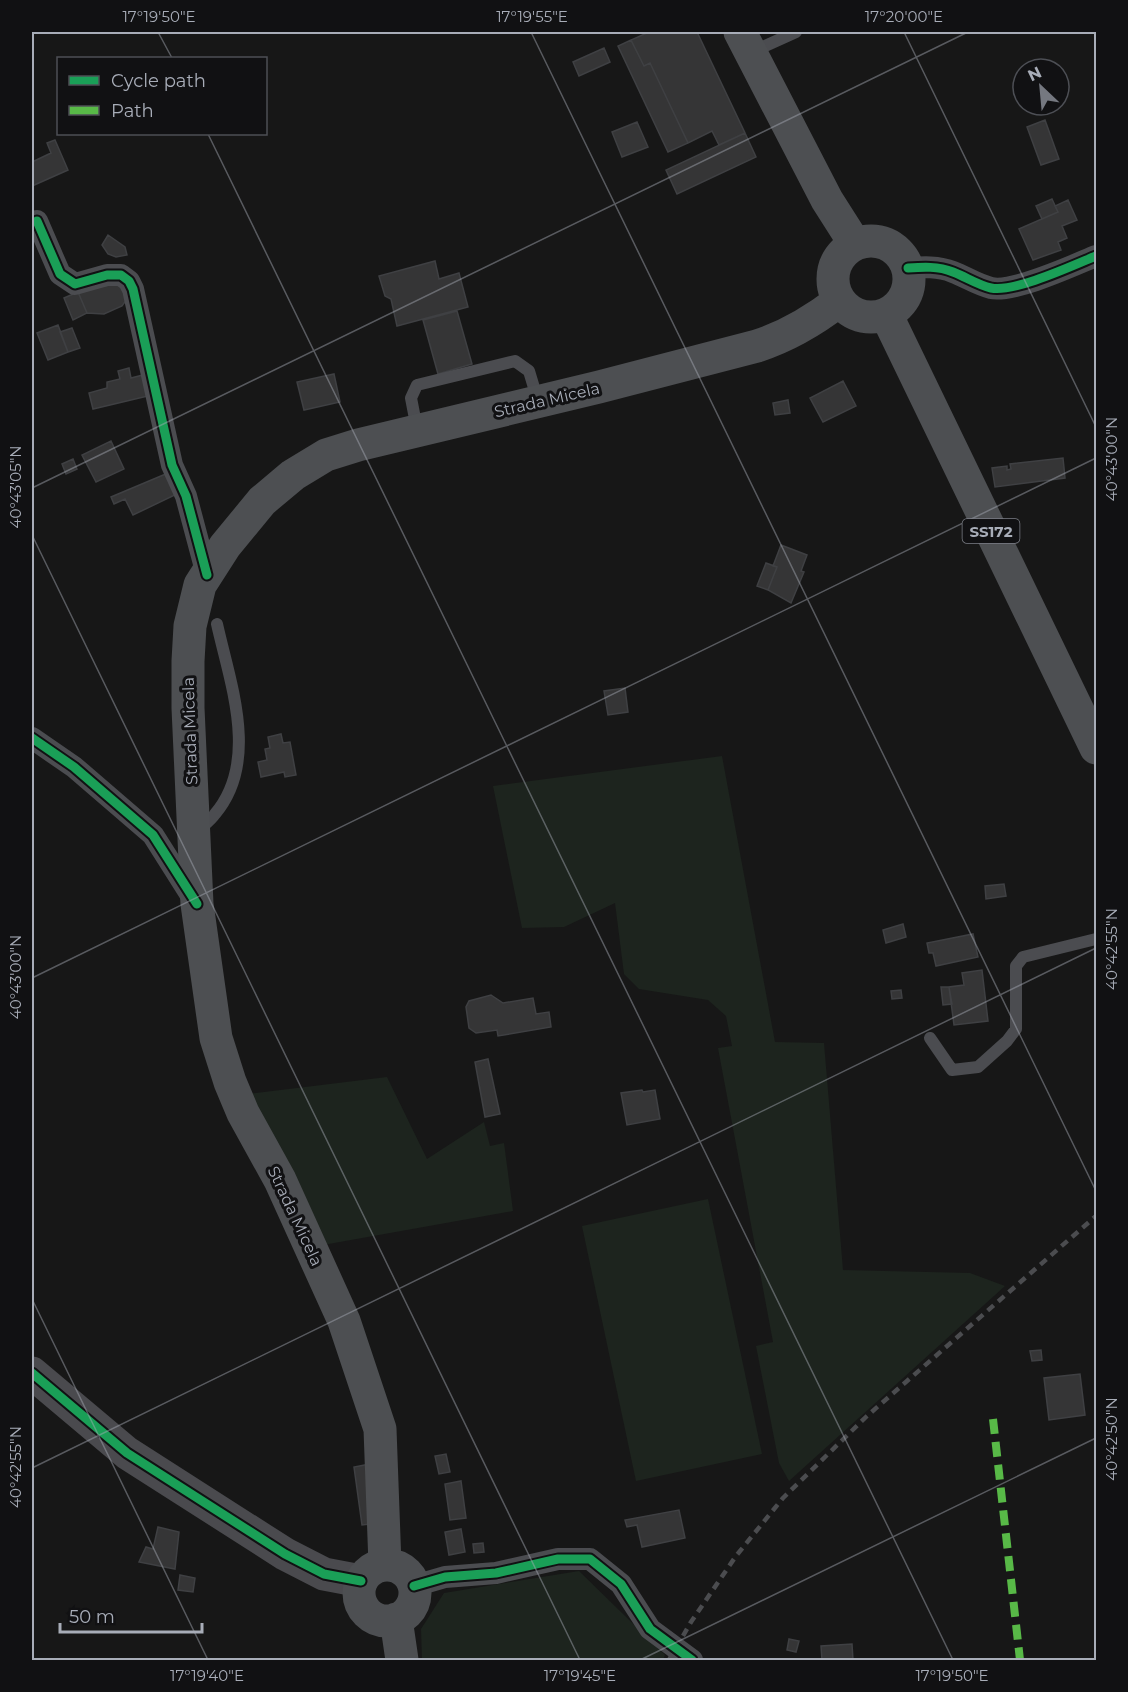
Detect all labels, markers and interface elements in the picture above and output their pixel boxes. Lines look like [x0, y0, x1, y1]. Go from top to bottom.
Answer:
text: 17°19'50"E [122, 7, 196, 26]
text: 17°19'55"E [496, 7, 568, 26]
text: 17°20'00"E [865, 7, 943, 26]
legend [57, 57, 267, 135]
north arrow [1011, 57, 1071, 117]
text: N [1025, 63, 1045, 85]
text: Cycle path [111, 70, 206, 92]
text: Path [111, 100, 154, 122]
street label: Strada Micela [492, 379, 602, 421]
text: 40°43'00"N [1102, 417, 1121, 501]
text: 40°43'05"N [6, 446, 25, 528]
road number: SS172 [962, 519, 1020, 543]
street label: Strada Micela [179, 677, 201, 785]
text: 40°42'55"N [1102, 908, 1121, 990]
text: 40°43'00"N [6, 935, 25, 1019]
street label: Strada Micela [264, 1163, 326, 1269]
text: 40°42'50"N [1102, 1397, 1121, 1481]
text: 40°42'55"N [6, 1426, 25, 1508]
scale bar [60, 1596, 202, 1634]
text: 50 m [69, 1606, 115, 1628]
text: 17°19'40"E [170, 1666, 244, 1685]
text: 17°19'45"E [544, 1666, 616, 1685]
text: 17°19'50"E [915, 1666, 989, 1685]

